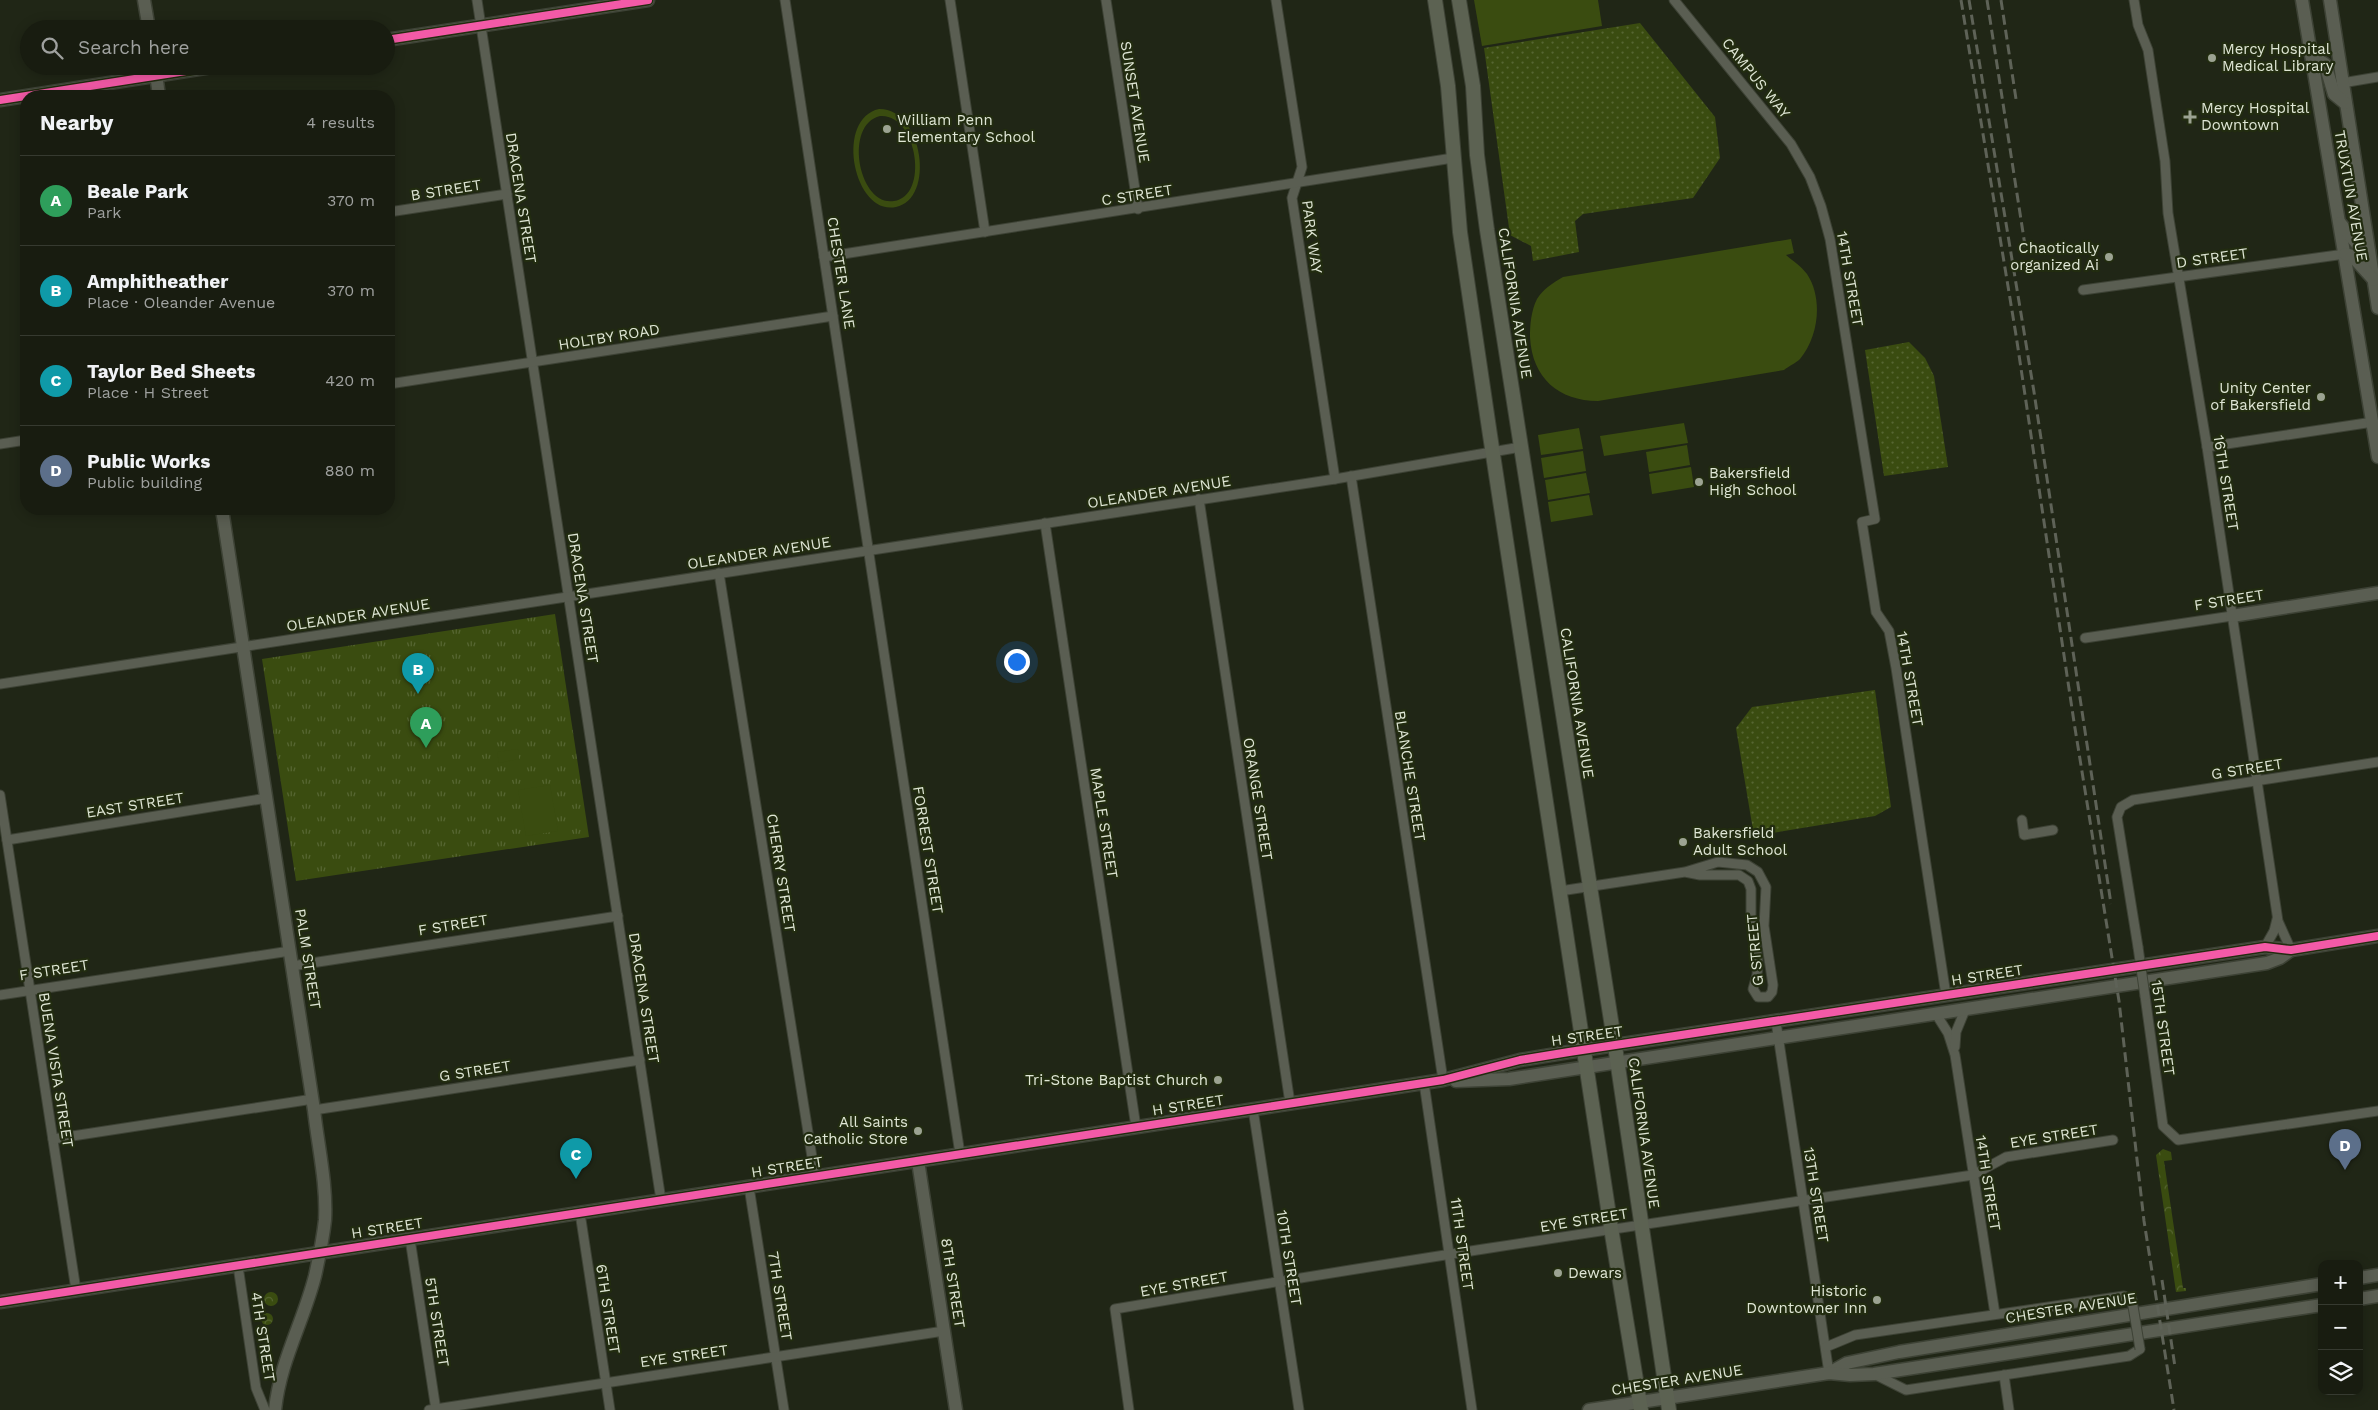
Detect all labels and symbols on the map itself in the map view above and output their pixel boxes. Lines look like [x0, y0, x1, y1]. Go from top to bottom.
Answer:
street label: CAMPUS WAY [1718, 34, 1794, 122]
street label: SUNSET AVENUE [1116, 40, 1154, 164]
place label: Mercy Hospital Medical Library [2222, 40, 2334, 75]
marker: Mercy Hospital Medical Library [2206, 52, 2218, 64]
place label: Mercy Hospital Downtown [2201, 99, 2310, 134]
marker: Mercy Hospital Downtown [2183, 110, 2197, 124]
place label: William Penn Elementary School [897, 111, 1036, 146]
marker: William Penn Elementary School [881, 123, 893, 135]
street label: TRUXTUN AVENUE [2331, 129, 2371, 263]
street label: DRACENA STREET [502, 131, 540, 265]
street label: B STREET [409, 176, 483, 204]
street label: C STREET [1100, 180, 1174, 210]
street label: PARK WAY [1298, 199, 1326, 275]
street label: CHESTER LANE [823, 216, 859, 330]
street label: CALIFORNIA AVENUE [1494, 226, 1536, 380]
street label: 14TH STREET [1833, 230, 1867, 328]
place label: Chaotically organized Ai [2010, 239, 2099, 274]
street label: D STREET [2175, 244, 2249, 272]
marker: Chaotically organized Ai [2103, 251, 2115, 263]
street label: HOLTBY ROAD [557, 320, 661, 354]
place label: Unity Center of Bakersfield [2210, 379, 2311, 414]
marker: Unity Center of Bakersfield [2315, 391, 2327, 403]
street label: 16TH STREET [2210, 434, 2242, 532]
place label: Bakersfield High School [1709, 464, 1797, 499]
street label: OLEANDER AVENUE [1086, 472, 1232, 512]
marker: Bakersfield High School [1693, 476, 1705, 488]
street label: DRACENA STREET [564, 531, 602, 665]
street label: OLEANDER AVENUE [686, 533, 832, 573]
street label: F STREET [2193, 586, 2265, 614]
street label: OLEANDER AVENUE [285, 595, 431, 635]
street label: CALIFORNIA AVENUE [1556, 626, 1598, 780]
street label: 14TH STREET [1893, 630, 1927, 728]
your location [1004, 649, 1030, 675]
pin: B [402, 653, 434, 694]
pin: A [410, 707, 442, 748]
street label: BLANCHE STREET [1391, 709, 1429, 843]
street label: ORANGE STREET [1239, 736, 1277, 862]
street label: G STREET [2210, 754, 2284, 784]
street label: MAPLE STREET [1086, 766, 1122, 880]
street label: FORREST STREET [909, 785, 947, 915]
street label: EAST STREET [85, 788, 185, 822]
street label: CHERRY STREET [763, 812, 799, 934]
place label: Bakersfield Adult School [1693, 824, 1787, 859]
marker: Bakersfield Adult School [1677, 836, 1689, 848]
street label: PALM STREET [291, 907, 325, 1011]
street label: F STREET [417, 911, 489, 939]
street label: G STREET [1743, 913, 1767, 987]
street label: DRACENA STREET [625, 931, 663, 1065]
street label: F STREET [18, 956, 90, 984]
street label: H STREET [1950, 960, 2024, 990]
street label: 15TH STREET [2147, 979, 2179, 1077]
street label: BUENA VISTA STREET [35, 991, 77, 1149]
street label: H STREET [1550, 1022, 1624, 1050]
street label: G STREET [438, 1056, 512, 1086]
street label: CALIFORNIA AVENUE [1624, 1056, 1664, 1210]
place label: Tri-Stone Baptist Church [1025, 1071, 1208, 1089]
marker: Tri-Stone Baptist Church [1212, 1074, 1224, 1086]
street label: H STREET [1151, 1090, 1225, 1120]
place label: All Saints Catholic Store [803, 1113, 908, 1148]
street label: EYE STREET [2009, 1120, 2099, 1152]
marker: All Saints Catholic Store [912, 1125, 924, 1137]
pin: D [2329, 1129, 2361, 1170]
street label: 14TH STREET [1972, 1134, 2004, 1232]
pin: C [560, 1138, 592, 1179]
street label: 13TH STREET [1800, 1146, 1832, 1244]
street label: H STREET [750, 1152, 824, 1182]
street label: 11TH STREET [1447, 1197, 1477, 1291]
street label: EYE STREET [1539, 1204, 1629, 1236]
street label: 10TH STREET [1273, 1209, 1305, 1307]
street label: H STREET [350, 1213, 424, 1243]
street label: 8TH STREET [937, 1237, 969, 1329]
street label: 7TH STREET [764, 1250, 796, 1342]
street label: 6TH STREET [592, 1263, 624, 1355]
place label: Dewars [1568, 1264, 1622, 1282]
street label: EYE STREET [1139, 1267, 1229, 1301]
marker: Dewars [1552, 1267, 1564, 1279]
street label: 5TH STREET [421, 1276, 453, 1368]
place label: Historic Downtowner Inn [1746, 1282, 1867, 1317]
street label: CHESTER AVENUE [2004, 1289, 2138, 1327]
street label: 4TH STREET [247, 1291, 279, 1383]
marker: Historic Downtowner Inn [1871, 1294, 1883, 1306]
street label: EYE STREET [639, 1341, 729, 1371]
street label: CHESTER AVENUE [1610, 1361, 1744, 1399]

